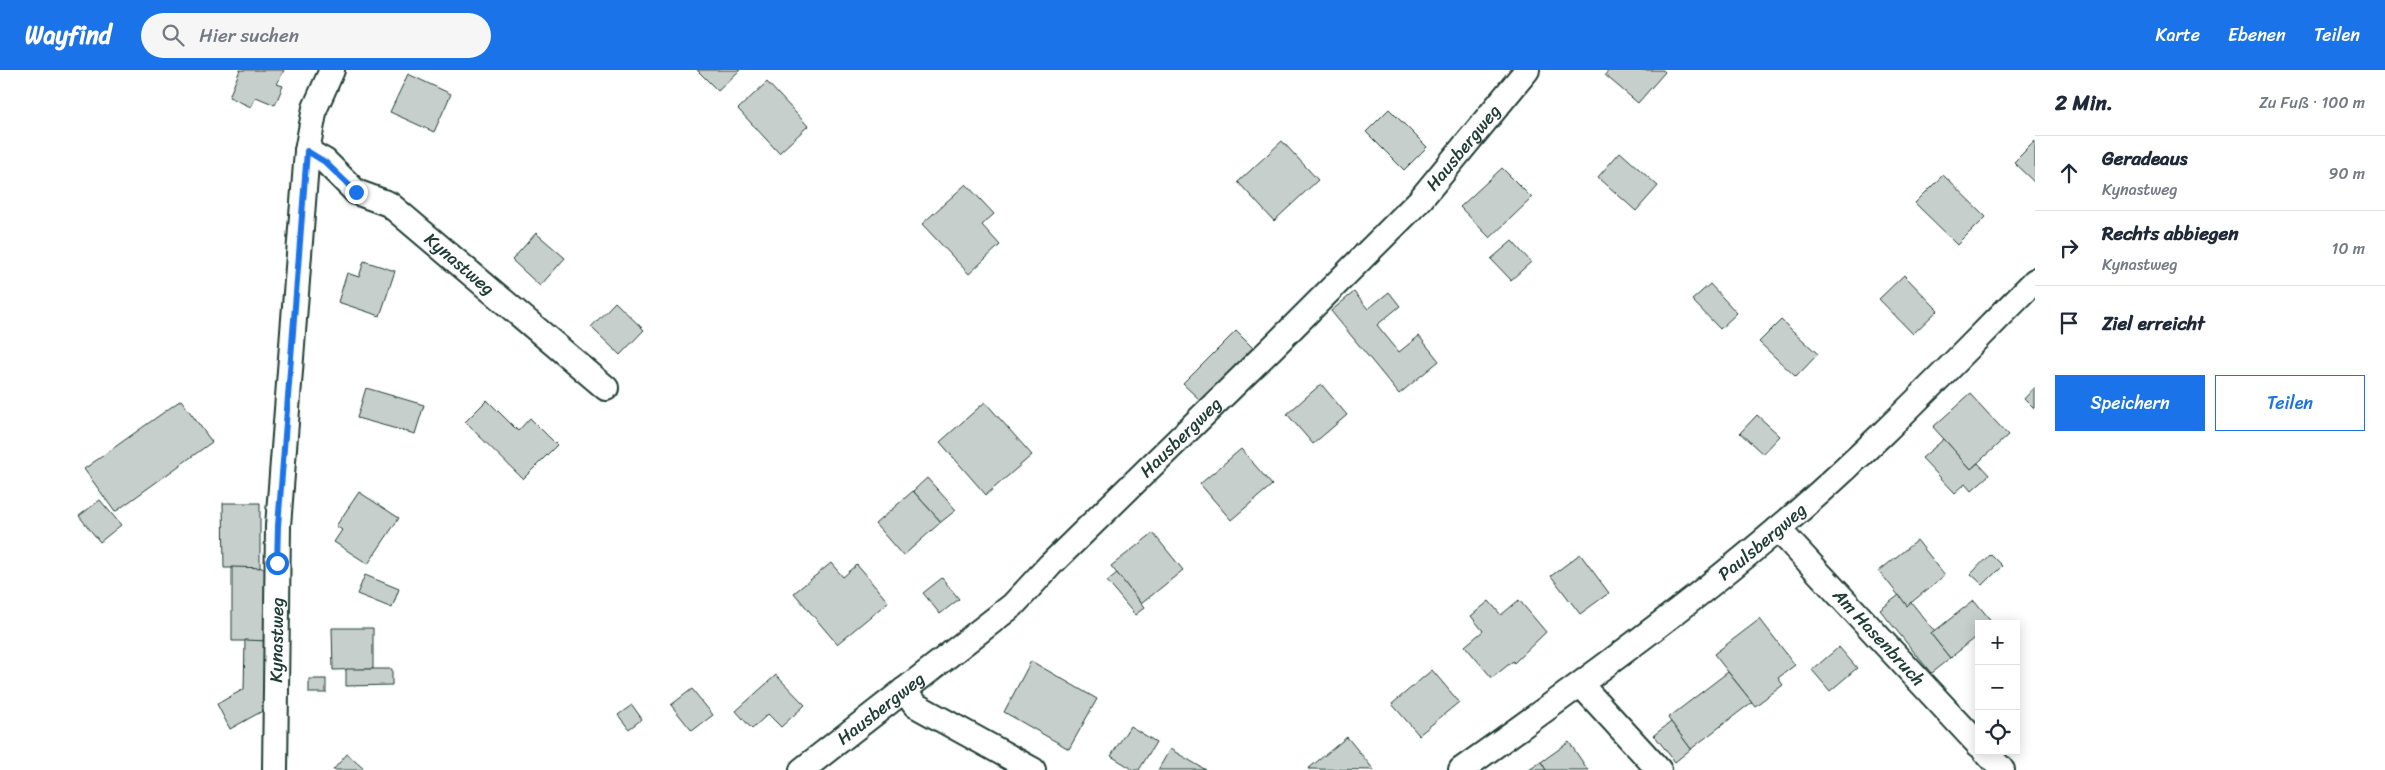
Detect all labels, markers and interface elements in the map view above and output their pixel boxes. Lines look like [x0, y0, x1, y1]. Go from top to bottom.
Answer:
search box [141, 13, 491, 58]
text: Wayfind [25, 14, 111, 56]
text: Hier suchen [199, 19, 299, 52]
text: Karte [2156, 19, 2200, 51]
text: Ebenen [2228, 19, 2286, 51]
text: Teilen [2314, 19, 2360, 51]
icon: search [159, 21, 187, 49]
text: 2 Min. [2055, 84, 2113, 122]
text: Zu Fuß · 100 m [2259, 88, 2365, 117]
street label: Hausbergweg [1417, 97, 1509, 198]
text: Geradeaus [2102, 142, 2188, 175]
icon: ahead [2055, 159, 2083, 187]
text: 90 m [2329, 159, 2365, 188]
text: Kynastweg [2102, 175, 2178, 204]
route end [345, 181, 368, 204]
text: Rechts abbiegen [2102, 217, 2239, 250]
street label: Kynastweg [417, 224, 502, 304]
icon: right [2055, 234, 2083, 262]
text: 10 m [2332, 234, 2365, 263]
text: Kynastweg [2102, 250, 2178, 279]
text: Ziel erreicht [2102, 307, 2205, 340]
icon: arrive [2055, 309, 2083, 337]
button: Speichern [2055, 375, 2205, 431]
button: Teilen [2215, 375, 2365, 431]
street label: Hausbergweg [1132, 389, 1229, 486]
street label: Paulsbergweg [1710, 495, 1814, 589]
route start [266, 552, 289, 575]
street label: Am Hasenbruch [1824, 580, 1933, 694]
street label: Kynastweg [260, 597, 293, 683]
map controls [1975, 620, 2020, 755]
button: + [1975, 620, 2020, 665]
street label: Hausbergweg [829, 663, 932, 753]
button: − [1975, 665, 2020, 710]
button: locate [1975, 710, 2020, 755]

